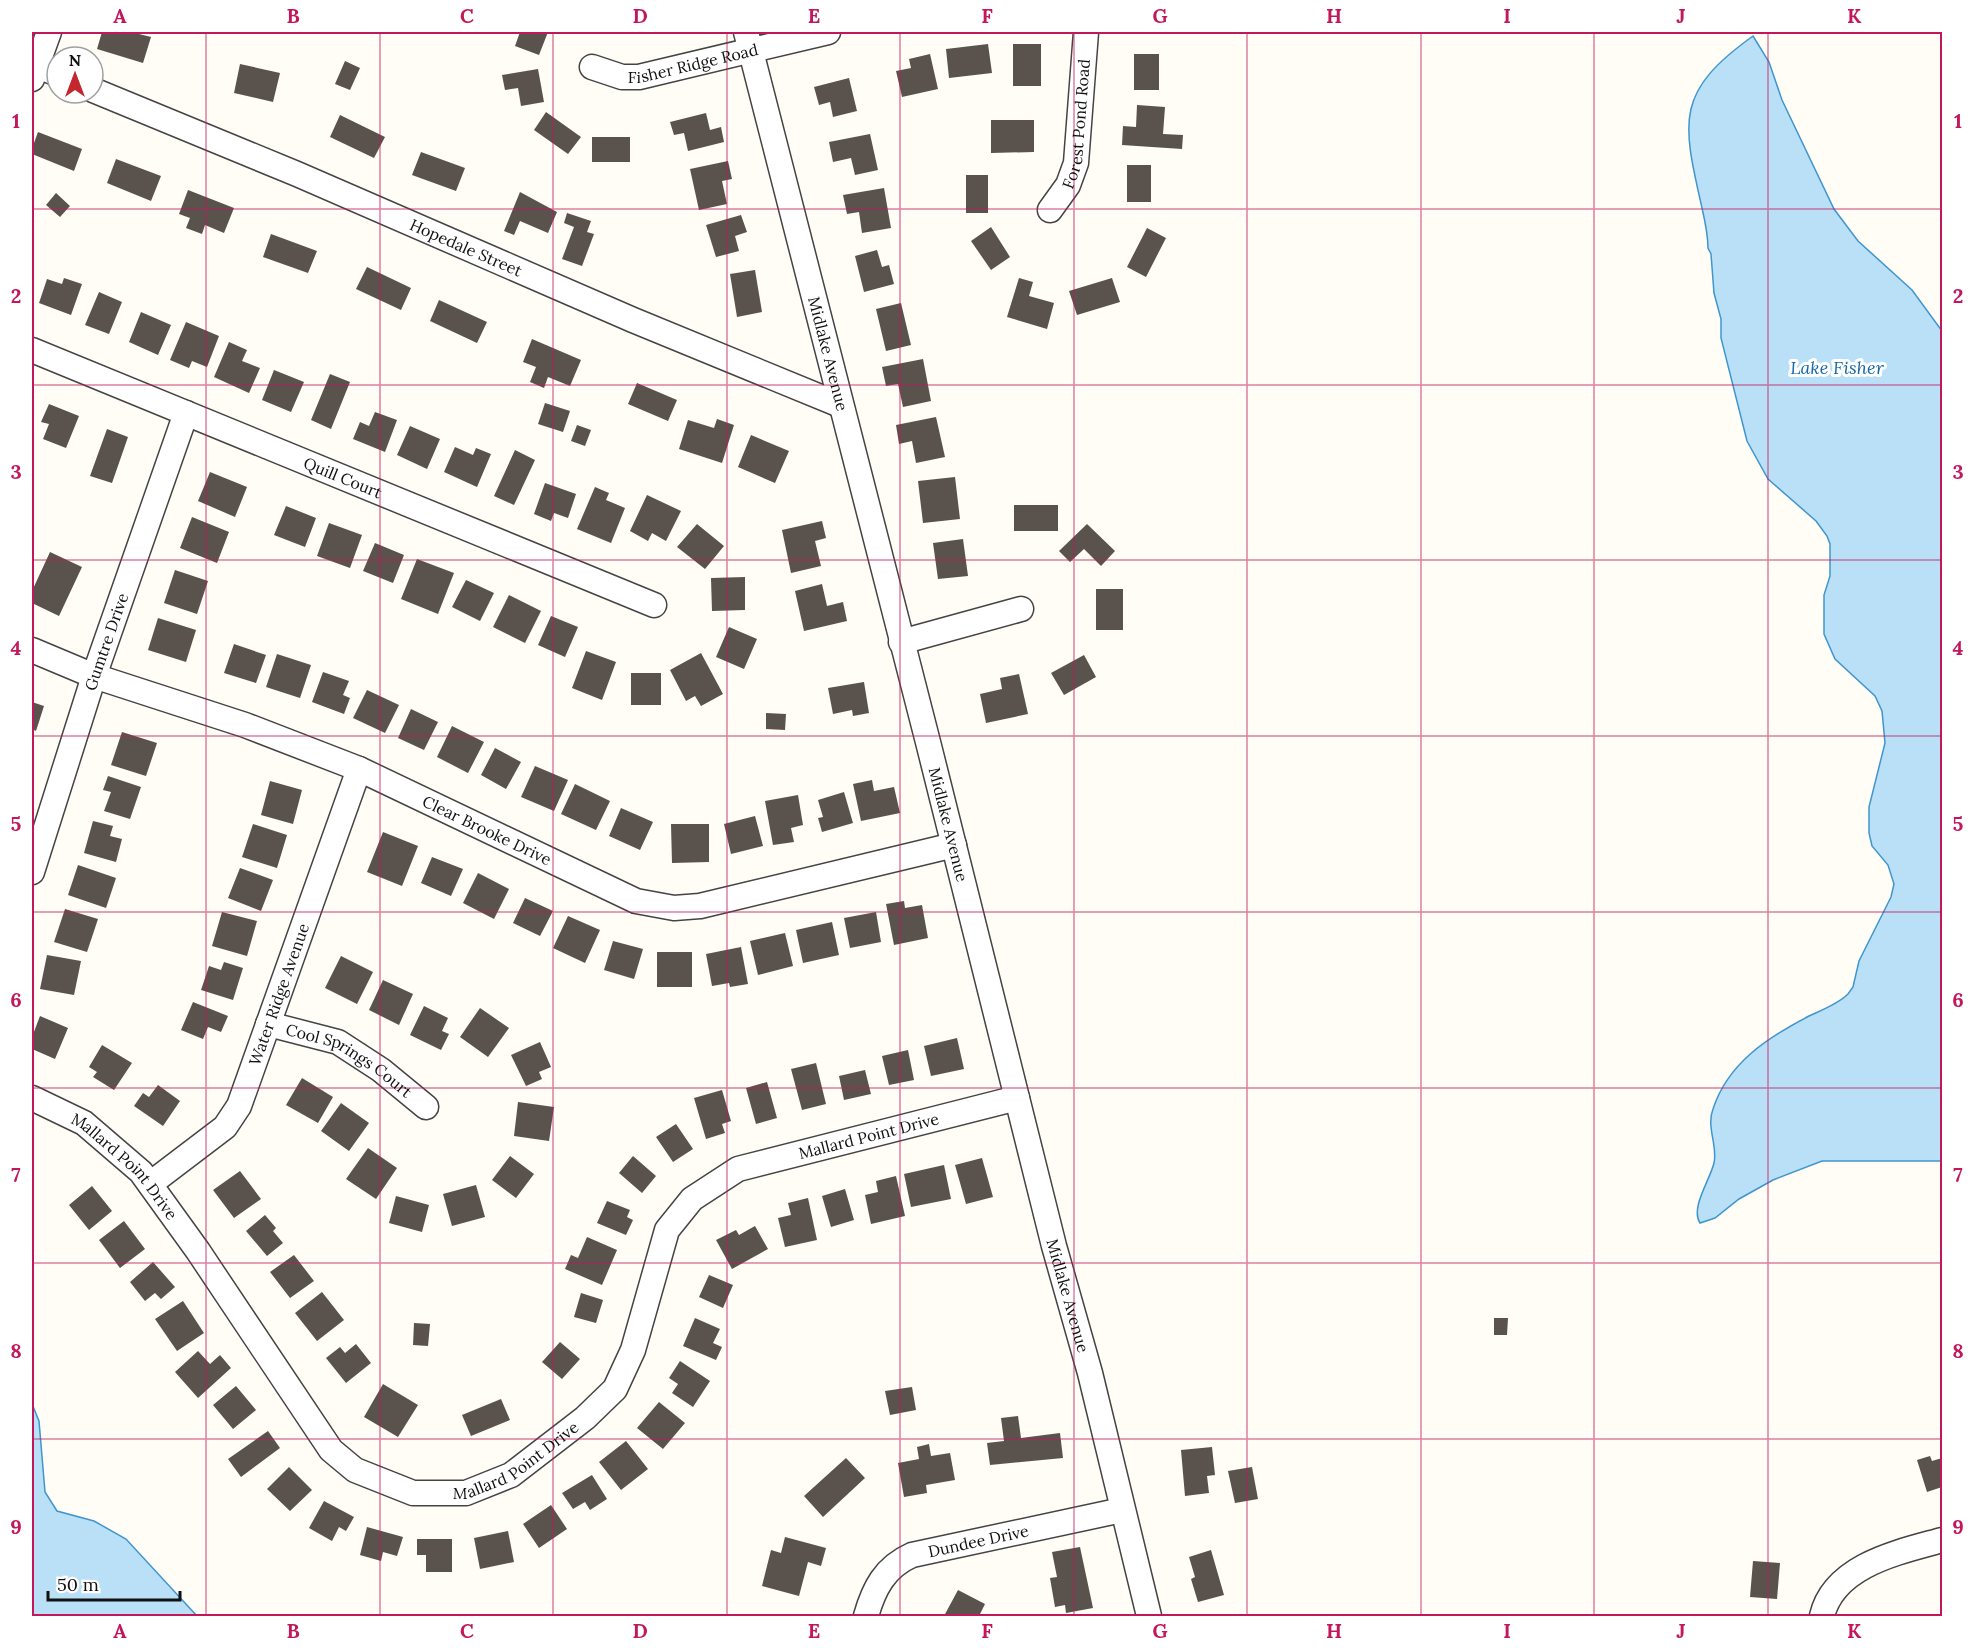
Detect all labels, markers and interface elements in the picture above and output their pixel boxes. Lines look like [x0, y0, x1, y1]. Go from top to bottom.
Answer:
text: A [113, 3, 127, 28]
text: B [286, 3, 300, 28]
text: C [460, 3, 474, 28]
text: D [632, 3, 648, 28]
text: E [808, 3, 820, 28]
text: F [981, 3, 993, 28]
text: G [1152, 3, 1168, 28]
text: H [1326, 3, 1342, 28]
text: I [1503, 3, 1511, 28]
text: J [1676, 3, 1686, 28]
text: K [1847, 3, 1862, 28]
street label: Fisher Ridge Road [628, 39, 760, 87]
north arrow [45, 45, 105, 105]
text: N [69, 50, 81, 70]
street label: Forest Pond Road [1057, 58, 1094, 191]
text: 1 [12, 108, 20, 133]
text: 1 [1954, 108, 1962, 133]
street label: Hopedale Street [407, 214, 526, 281]
text: 2 [11, 283, 21, 308]
text: 2 [1953, 283, 1963, 308]
street label: Midlake Avenue [804, 294, 853, 413]
water label: Lake Fisher [1790, 356, 1885, 379]
street label: Quill Court [301, 452, 386, 503]
text: 3 [10, 459, 22, 484]
text: 3 [1952, 459, 1964, 484]
street label: Gumtre Drive [80, 590, 132, 693]
text: 4 [11, 635, 22, 660]
text: 4 [1953, 635, 1964, 660]
street label: Midlake Avenue [925, 765, 973, 884]
street label: Clear Brooke Drive [419, 791, 555, 869]
text: 5 [11, 811, 22, 836]
text: 5 [1953, 811, 1964, 836]
street label: Water Ridge Avenue [244, 920, 313, 1068]
text: 6 [10, 987, 22, 1012]
text: 6 [1952, 987, 1964, 1012]
street label: Cool Springs Court [284, 1019, 417, 1102]
street label: Mallard Point Drive [68, 1108, 182, 1224]
street label: Mallard Point Drive [796, 1108, 941, 1163]
text: 7 [11, 1162, 21, 1187]
text: 7 [1953, 1162, 1963, 1187]
street label: Midlake Avenue [1042, 1236, 1094, 1355]
text: 8 [10, 1338, 22, 1363]
text: 8 [1952, 1338, 1964, 1363]
street label: Mallard Point Drive [453, 1417, 583, 1503]
text: 9 [10, 1514, 22, 1539]
text: 9 [1952, 1514, 1964, 1539]
street label: Dundee Drive [926, 1520, 1031, 1561]
scale bar [48, 1564, 180, 1602]
text: 50 m [57, 1573, 99, 1596]
text: A [113, 1618, 127, 1643]
text: B [286, 1618, 300, 1643]
text: C [460, 1618, 474, 1643]
text: D [632, 1618, 648, 1643]
text: E [808, 1618, 820, 1643]
text: F [981, 1618, 993, 1643]
text: G [1152, 1618, 1168, 1643]
text: H [1326, 1618, 1342, 1643]
text: I [1503, 1618, 1511, 1643]
text: J [1676, 1618, 1686, 1643]
text: K [1847, 1618, 1862, 1643]

